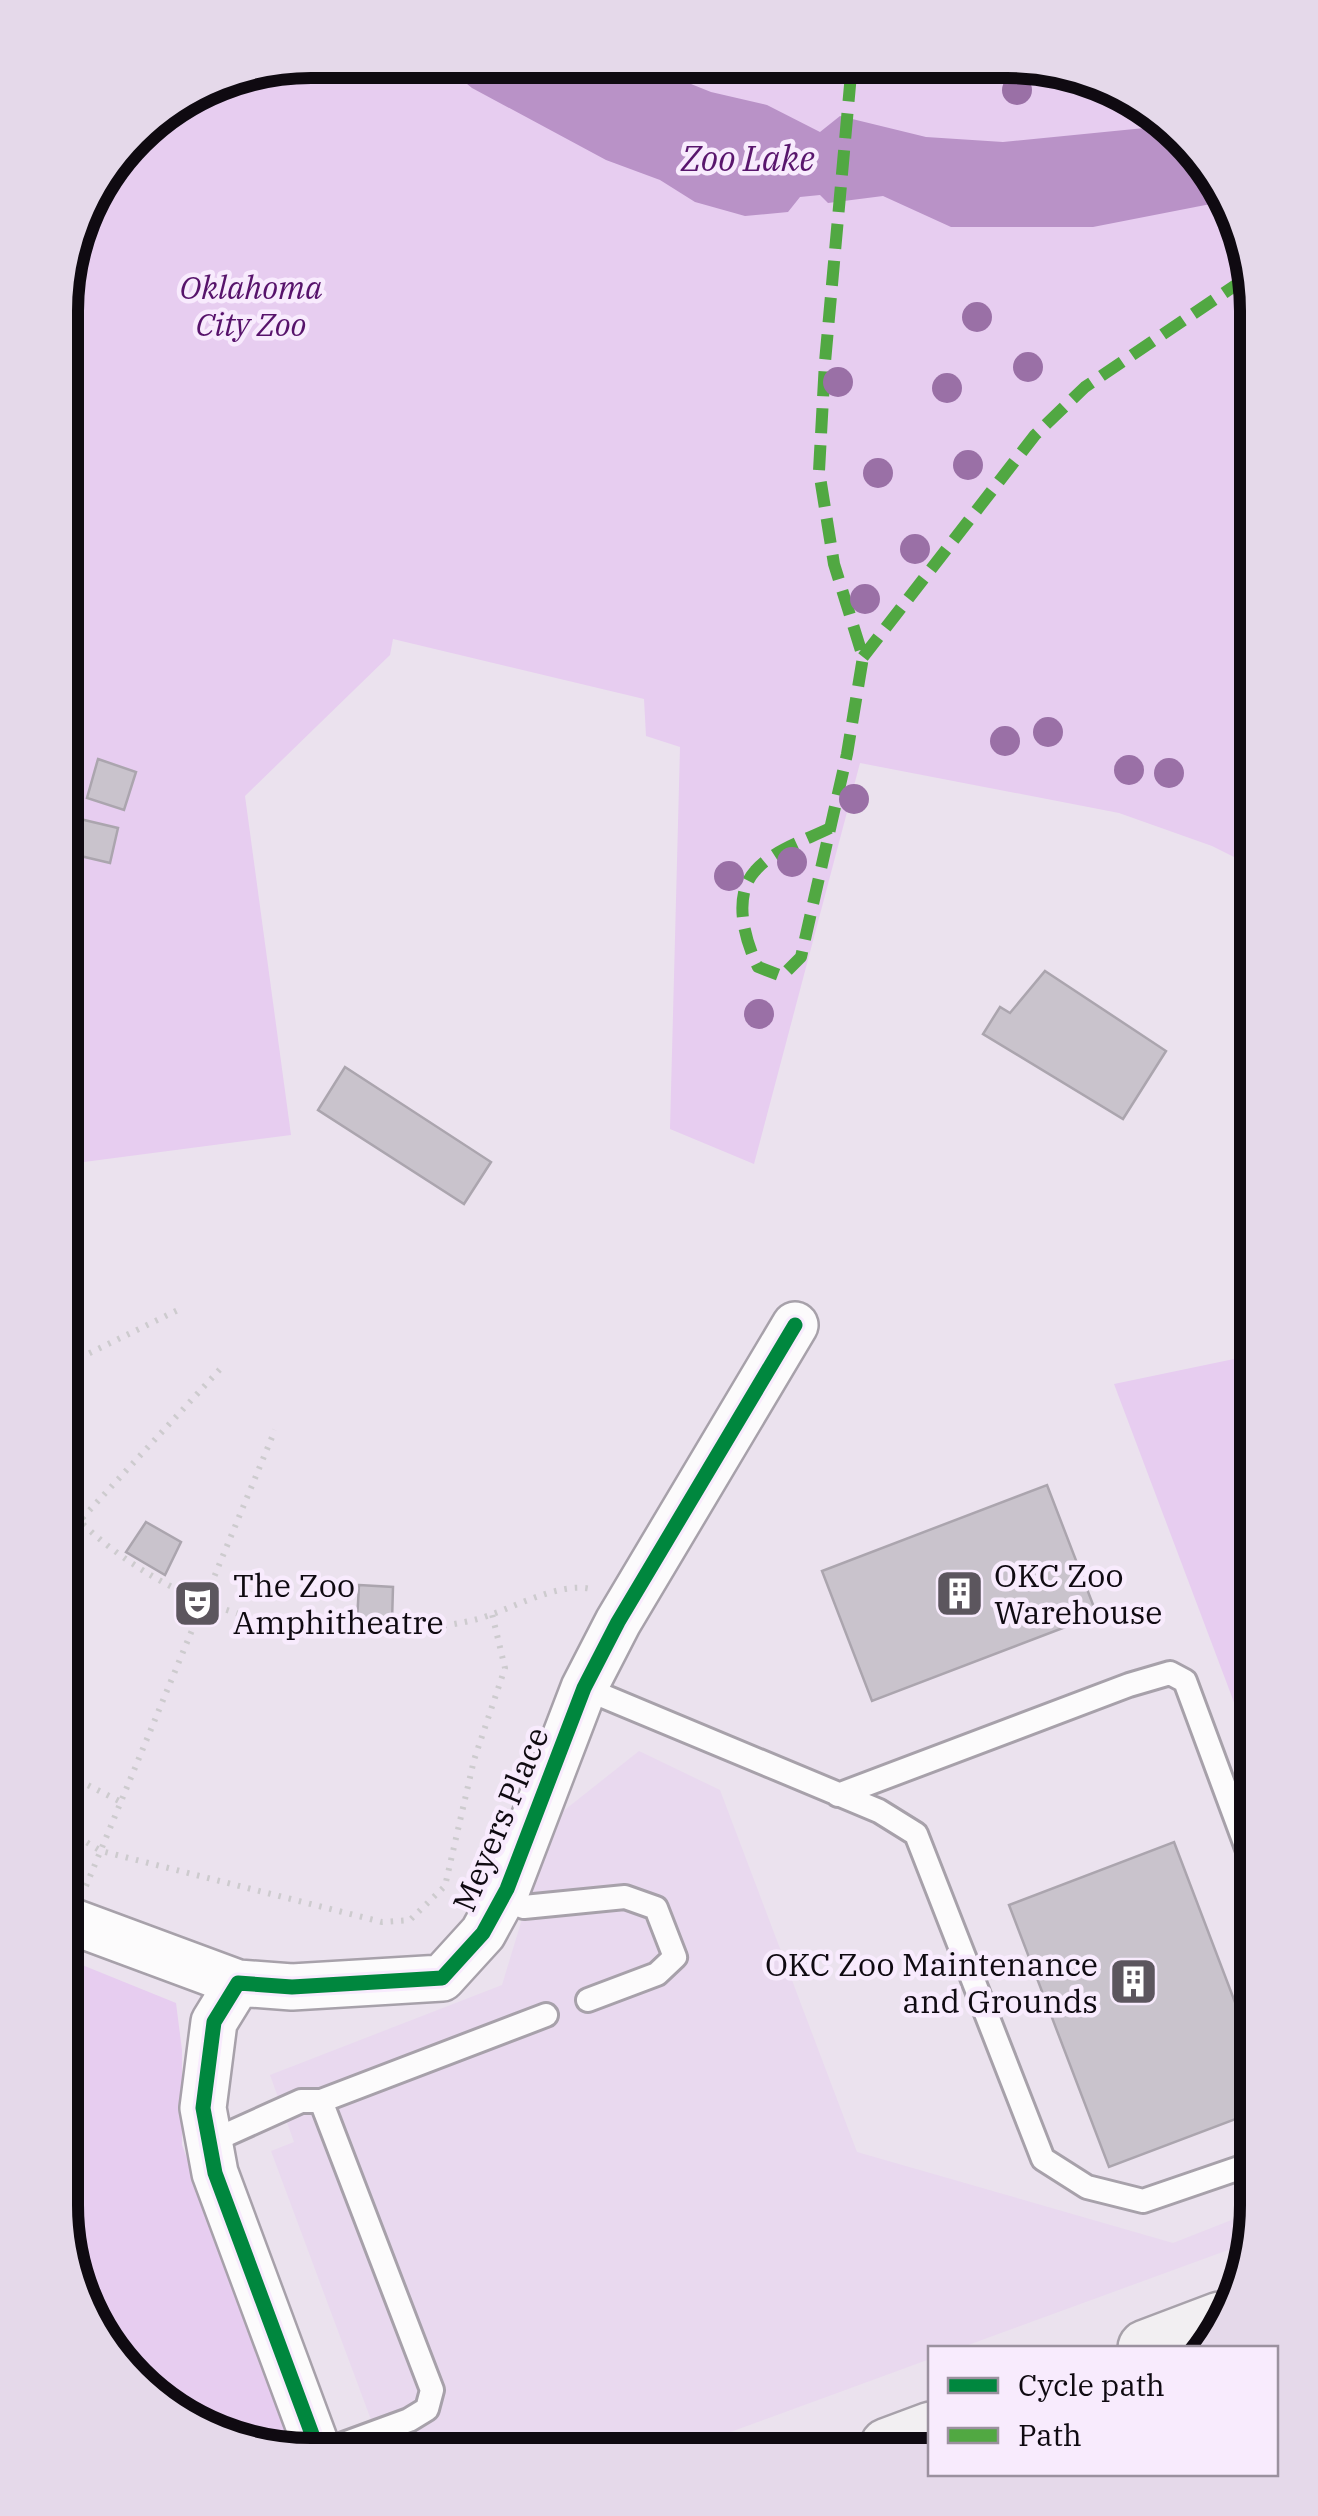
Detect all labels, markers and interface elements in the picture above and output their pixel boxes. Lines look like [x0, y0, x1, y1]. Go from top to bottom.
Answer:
water label: Zoo Lake [680, 135, 815, 181]
park label: Oklahoma City Zoo [180, 266, 323, 345]
place label: OKC Zoo Warehouse [994, 1554, 1162, 1633]
place label: The Zoo Amphitheatre [233, 1564, 444, 1643]
building icon: OKC Zoo Warehouse [933, 1567, 985, 1619]
theatre icon: The Zoo Amphitheatre [172, 1577, 224, 1629]
street label: Meyers Place [442, 1720, 558, 1918]
place label: OKC Zoo Maintenance and Grounds [765, 1943, 1098, 2022]
building icon: OKC Zoo Maintenance and Grounds [1107, 1956, 1159, 2008]
legend [928, 2346, 1278, 2476]
text: Cycle path [1018, 2365, 1165, 2404]
text: Path [1018, 2415, 1082, 2454]

